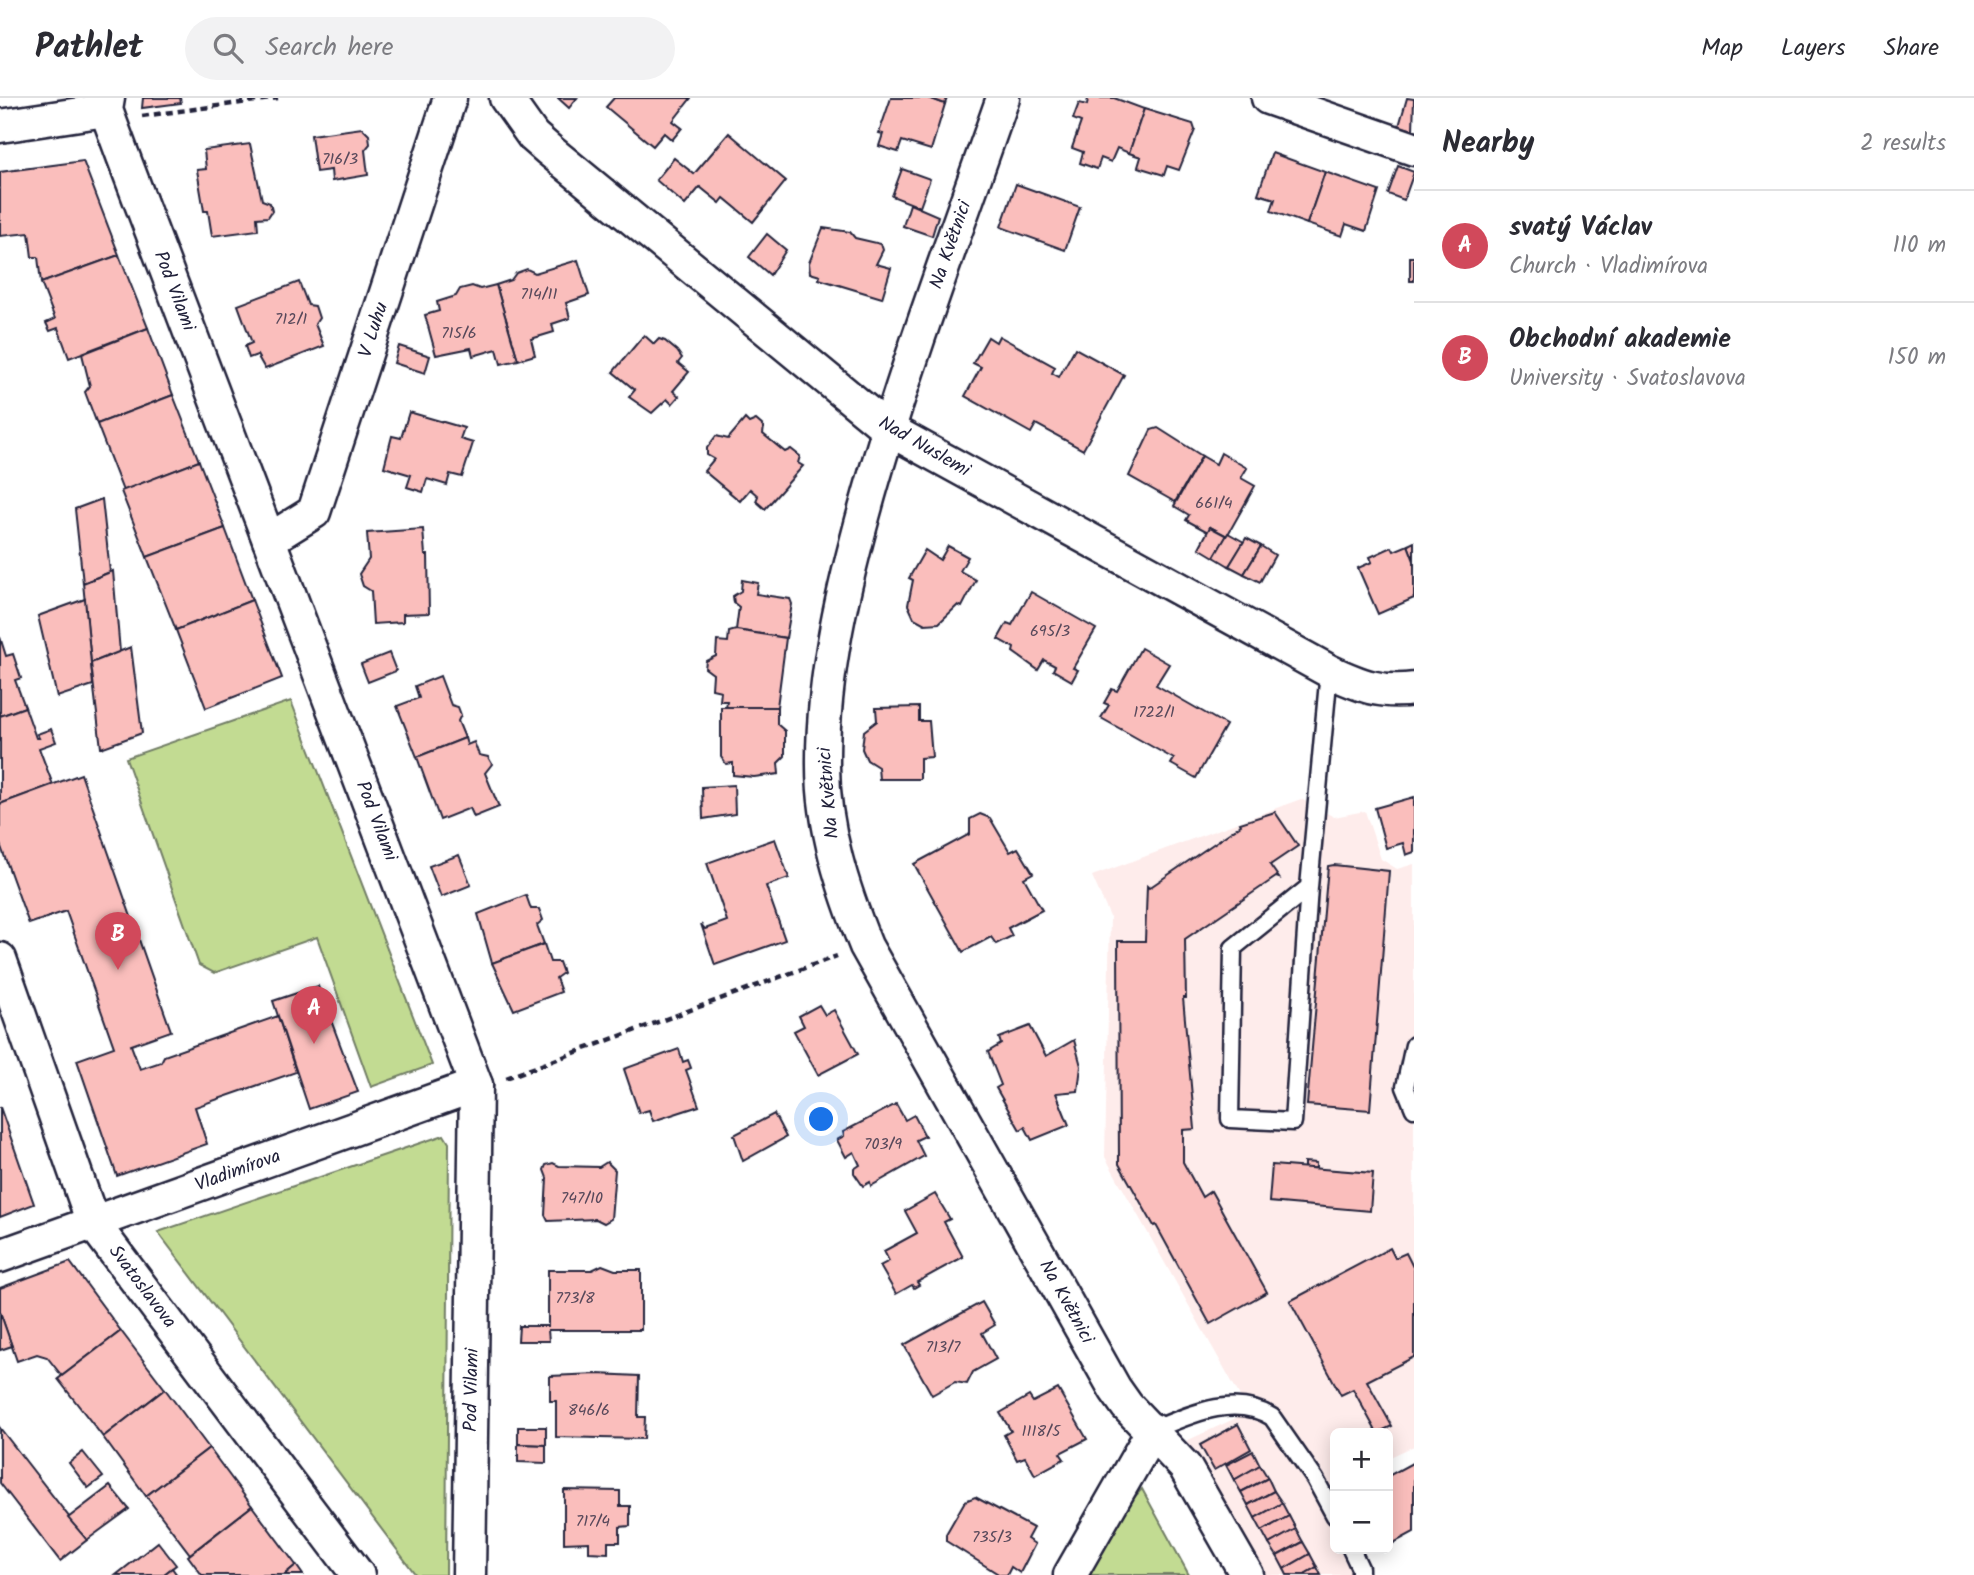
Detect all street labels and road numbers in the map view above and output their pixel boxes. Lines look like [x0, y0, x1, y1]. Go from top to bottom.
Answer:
street label: Na Květnici [922, 195, 981, 293]
street label: Pod Vilami [145, 246, 204, 337]
street label: V Luhu [351, 298, 397, 362]
street label: Nad Nuslemi [872, 409, 977, 486]
street label: Na Květnici [810, 744, 848, 840]
street label: Pod Vilami [347, 776, 406, 867]
street label: Vladimírova [191, 1142, 285, 1200]
street label: Svatoslavova [100, 1239, 184, 1335]
street label: Na Květnici [1031, 1255, 1102, 1351]
street label: Pod Vilami [456, 1346, 488, 1432]

